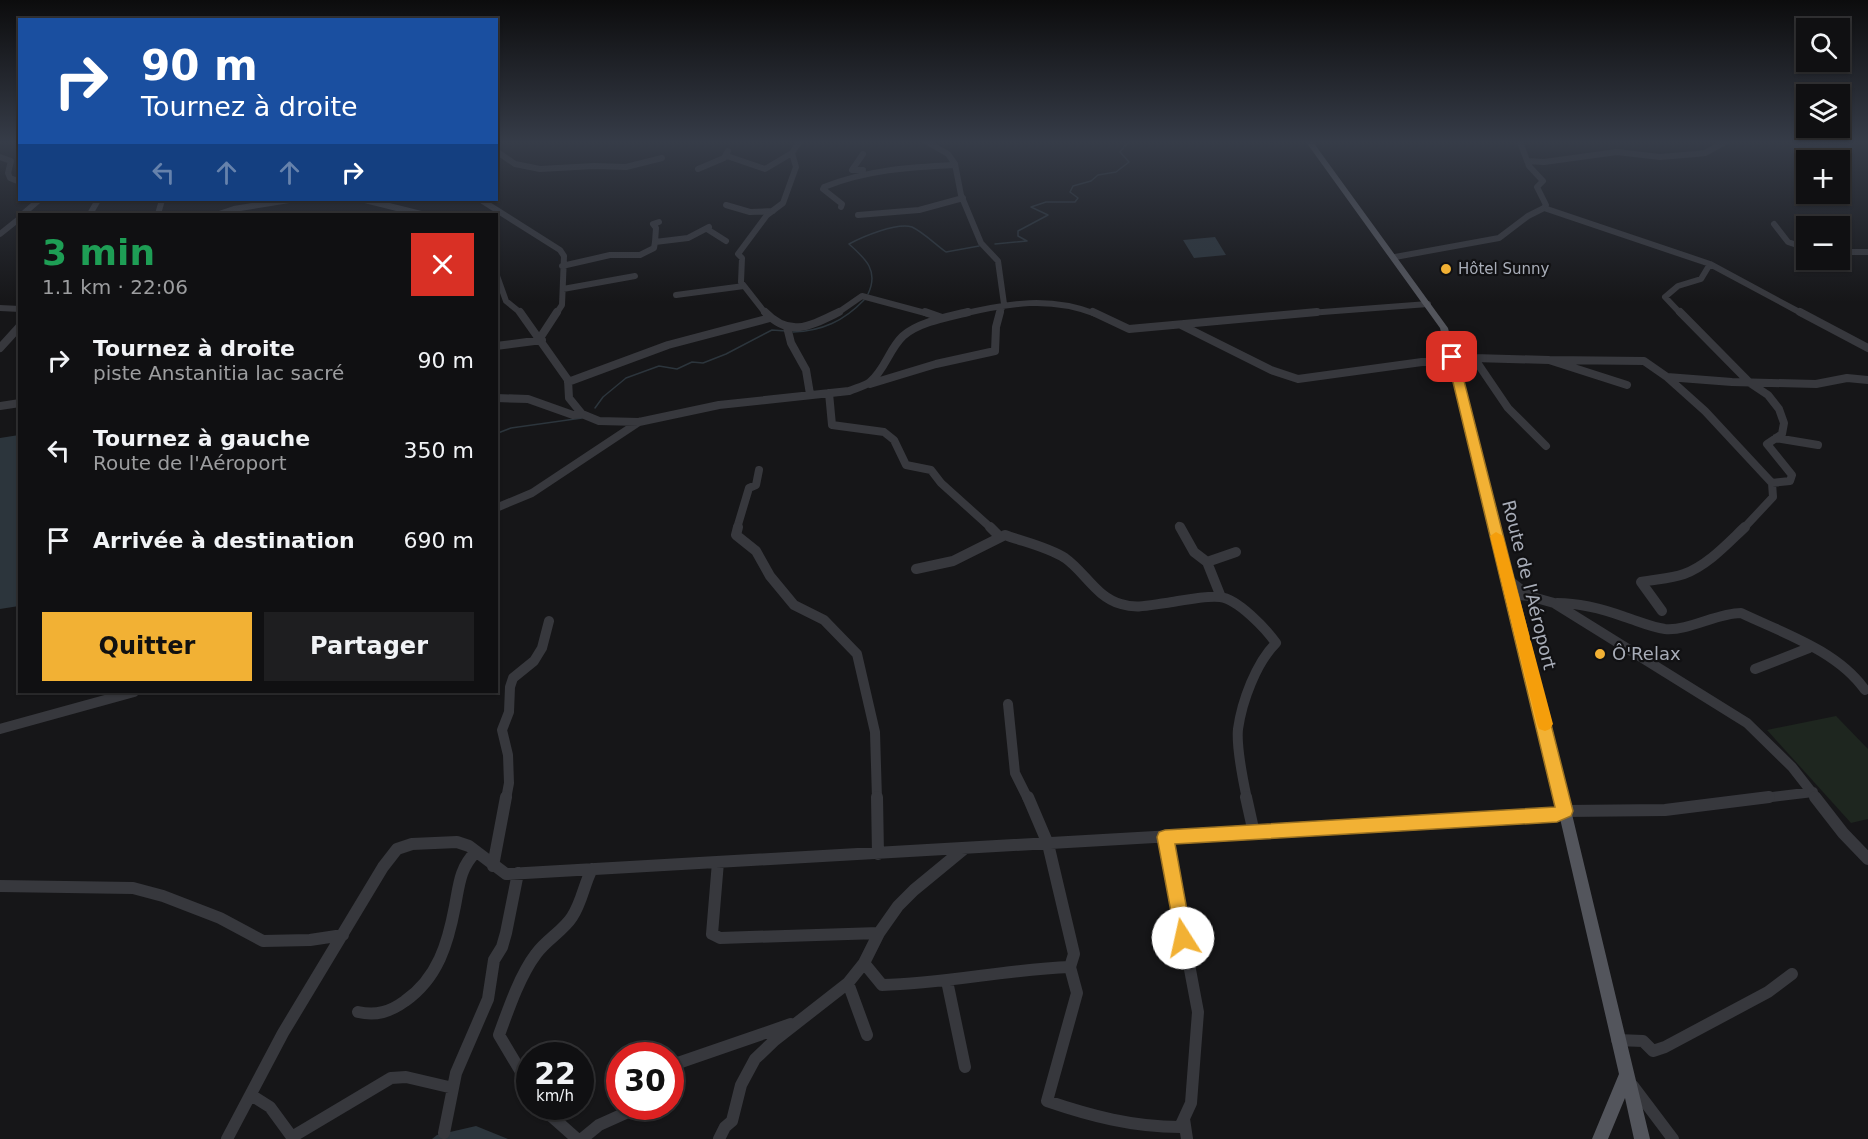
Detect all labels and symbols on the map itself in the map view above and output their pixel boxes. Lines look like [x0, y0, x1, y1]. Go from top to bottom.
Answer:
place label: Hôtel Sunny [1458, 260, 1550, 278]
marker: Hôtel Sunny [1439, 262, 1453, 276]
pin [1426, 331, 1477, 382]
street label: Route de l'Aéroport [1498, 498, 1561, 672]
place label: Ô'Relax [1612, 643, 1681, 664]
marker: Ô'Relax [1593, 647, 1607, 661]
position arrow [1151, 906, 1215, 970]
speed limit sign: 30 [606, 1042, 684, 1120]

